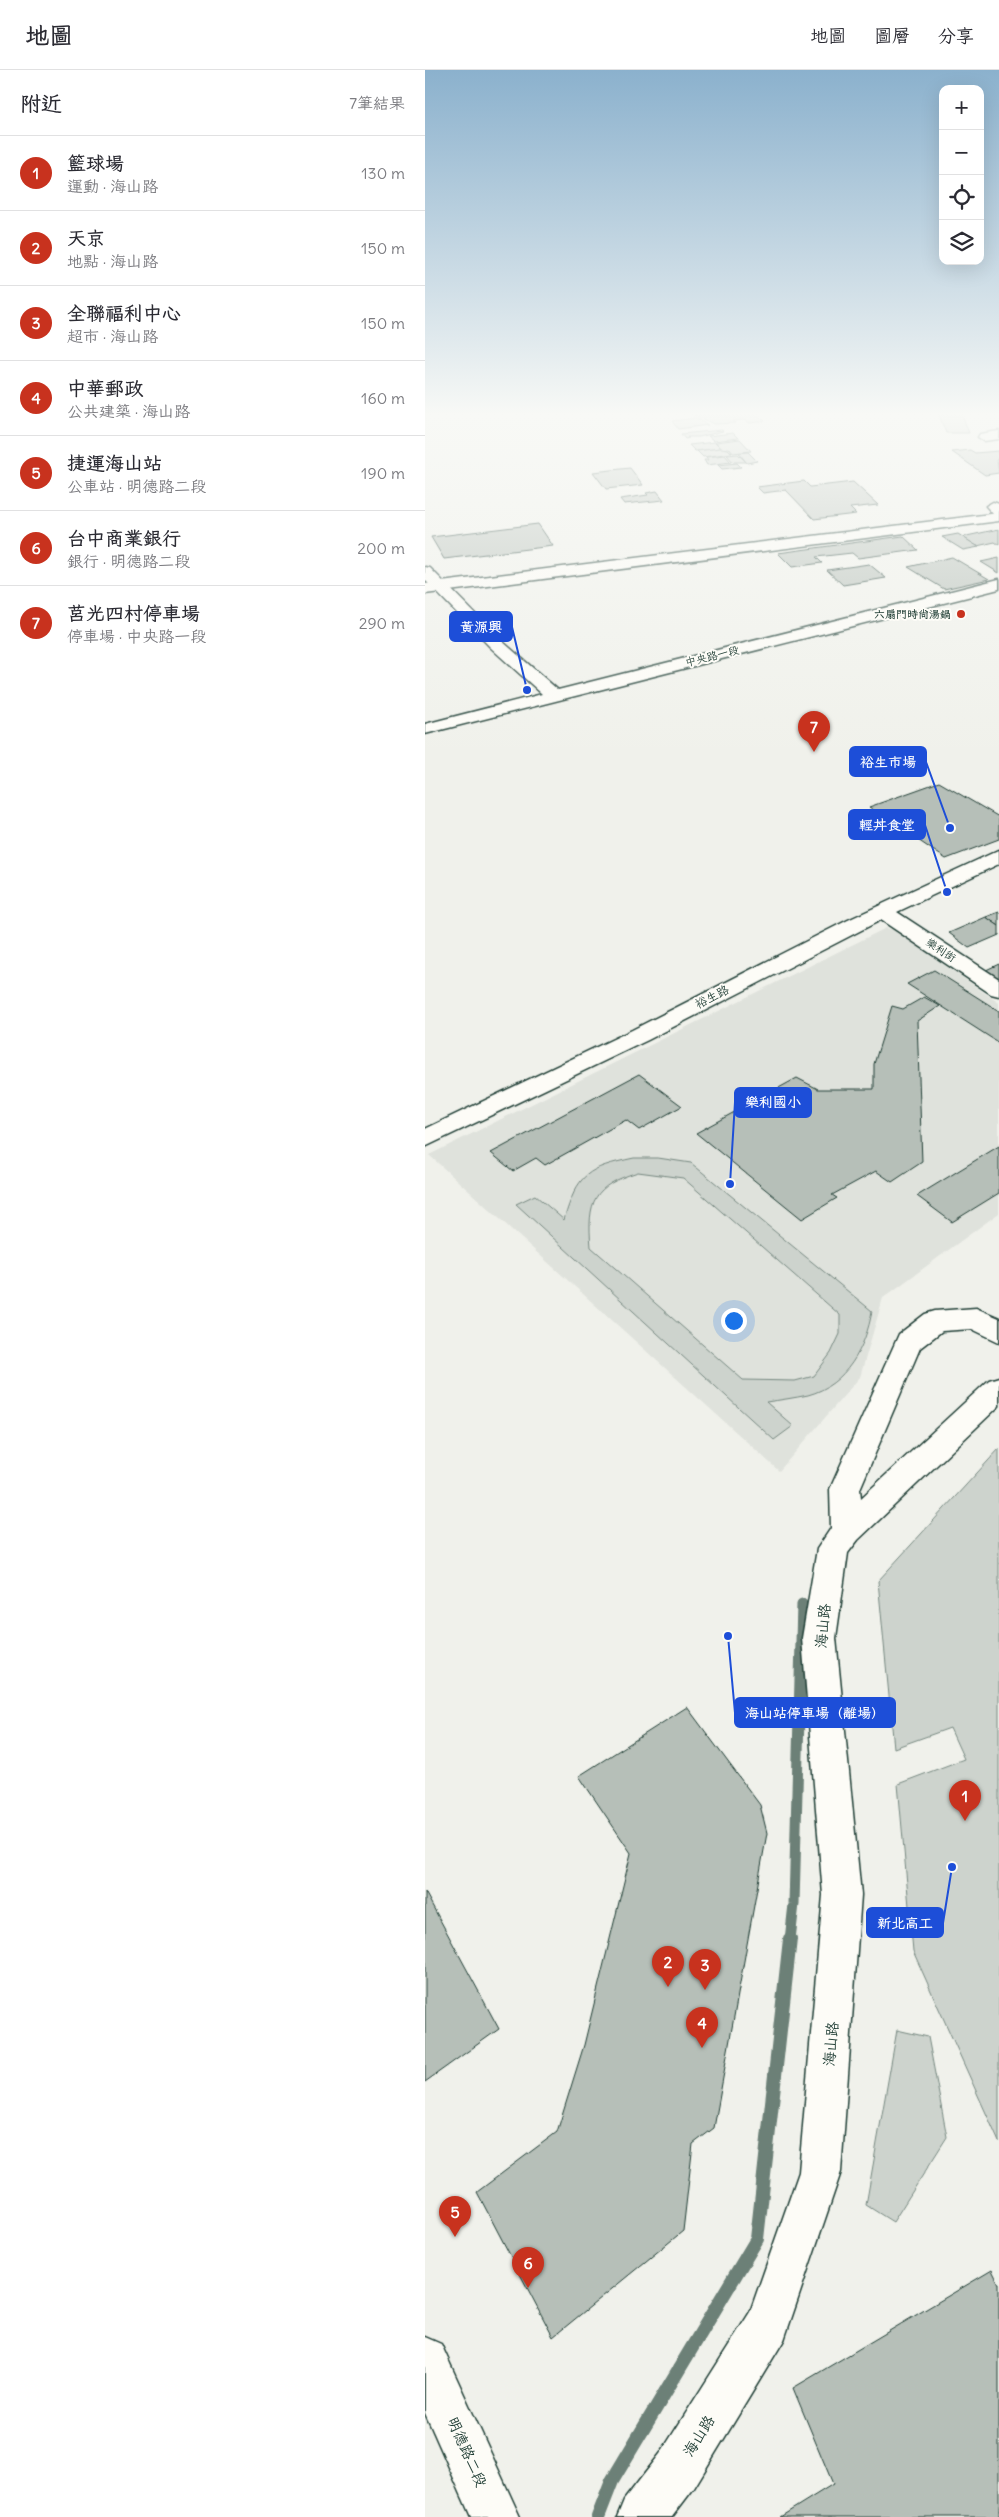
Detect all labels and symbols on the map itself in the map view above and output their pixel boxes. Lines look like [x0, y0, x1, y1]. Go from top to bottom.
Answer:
place label: 六扇門時尚湯鍋 [874, 607, 951, 621]
marker: 六扇門時尚湯鍋 [955, 608, 967, 620]
callout: 黃源興 [450, 612, 512, 641]
text: 黃源興 [460, 618, 502, 636]
street label: 中央路一段 [684, 643, 740, 669]
pin: 7 [798, 711, 830, 752]
callout: 裕生市場 [850, 747, 926, 776]
text: 裕生市場 [860, 753, 916, 771]
callout: 輕丼食堂 [849, 810, 925, 839]
text: 輕丼食堂 [859, 816, 915, 834]
street label: 樂利街 [923, 935, 959, 965]
street label: 裕生路 [692, 982, 731, 1011]
callout: 樂利國小 [735, 1088, 811, 1117]
text: 樂利國小 [745, 1093, 801, 1111]
your location [721, 1308, 747, 1334]
street label: 海山路 [811, 1603, 834, 1649]
callout: 海山站停車場（離場） [735, 1698, 895, 1727]
text: 海山站停車場（離場） [745, 1704, 885, 1722]
pin: 1 [949, 1780, 981, 1821]
callout: 新北高工 [867, 1908, 943, 1937]
text: 新北高工 [877, 1914, 933, 1932]
pin: 2 [652, 1946, 684, 1987]
pin: 3 [689, 1949, 721, 1990]
pin: 4 [686, 2007, 718, 2048]
street label: 海山路 [819, 2021, 842, 2067]
pin: 5 [439, 2196, 471, 2237]
pin: 6 [512, 2247, 544, 2288]
street label: 海山路 [679, 2412, 719, 2460]
street label: 明德路二段 [444, 2414, 491, 2490]

